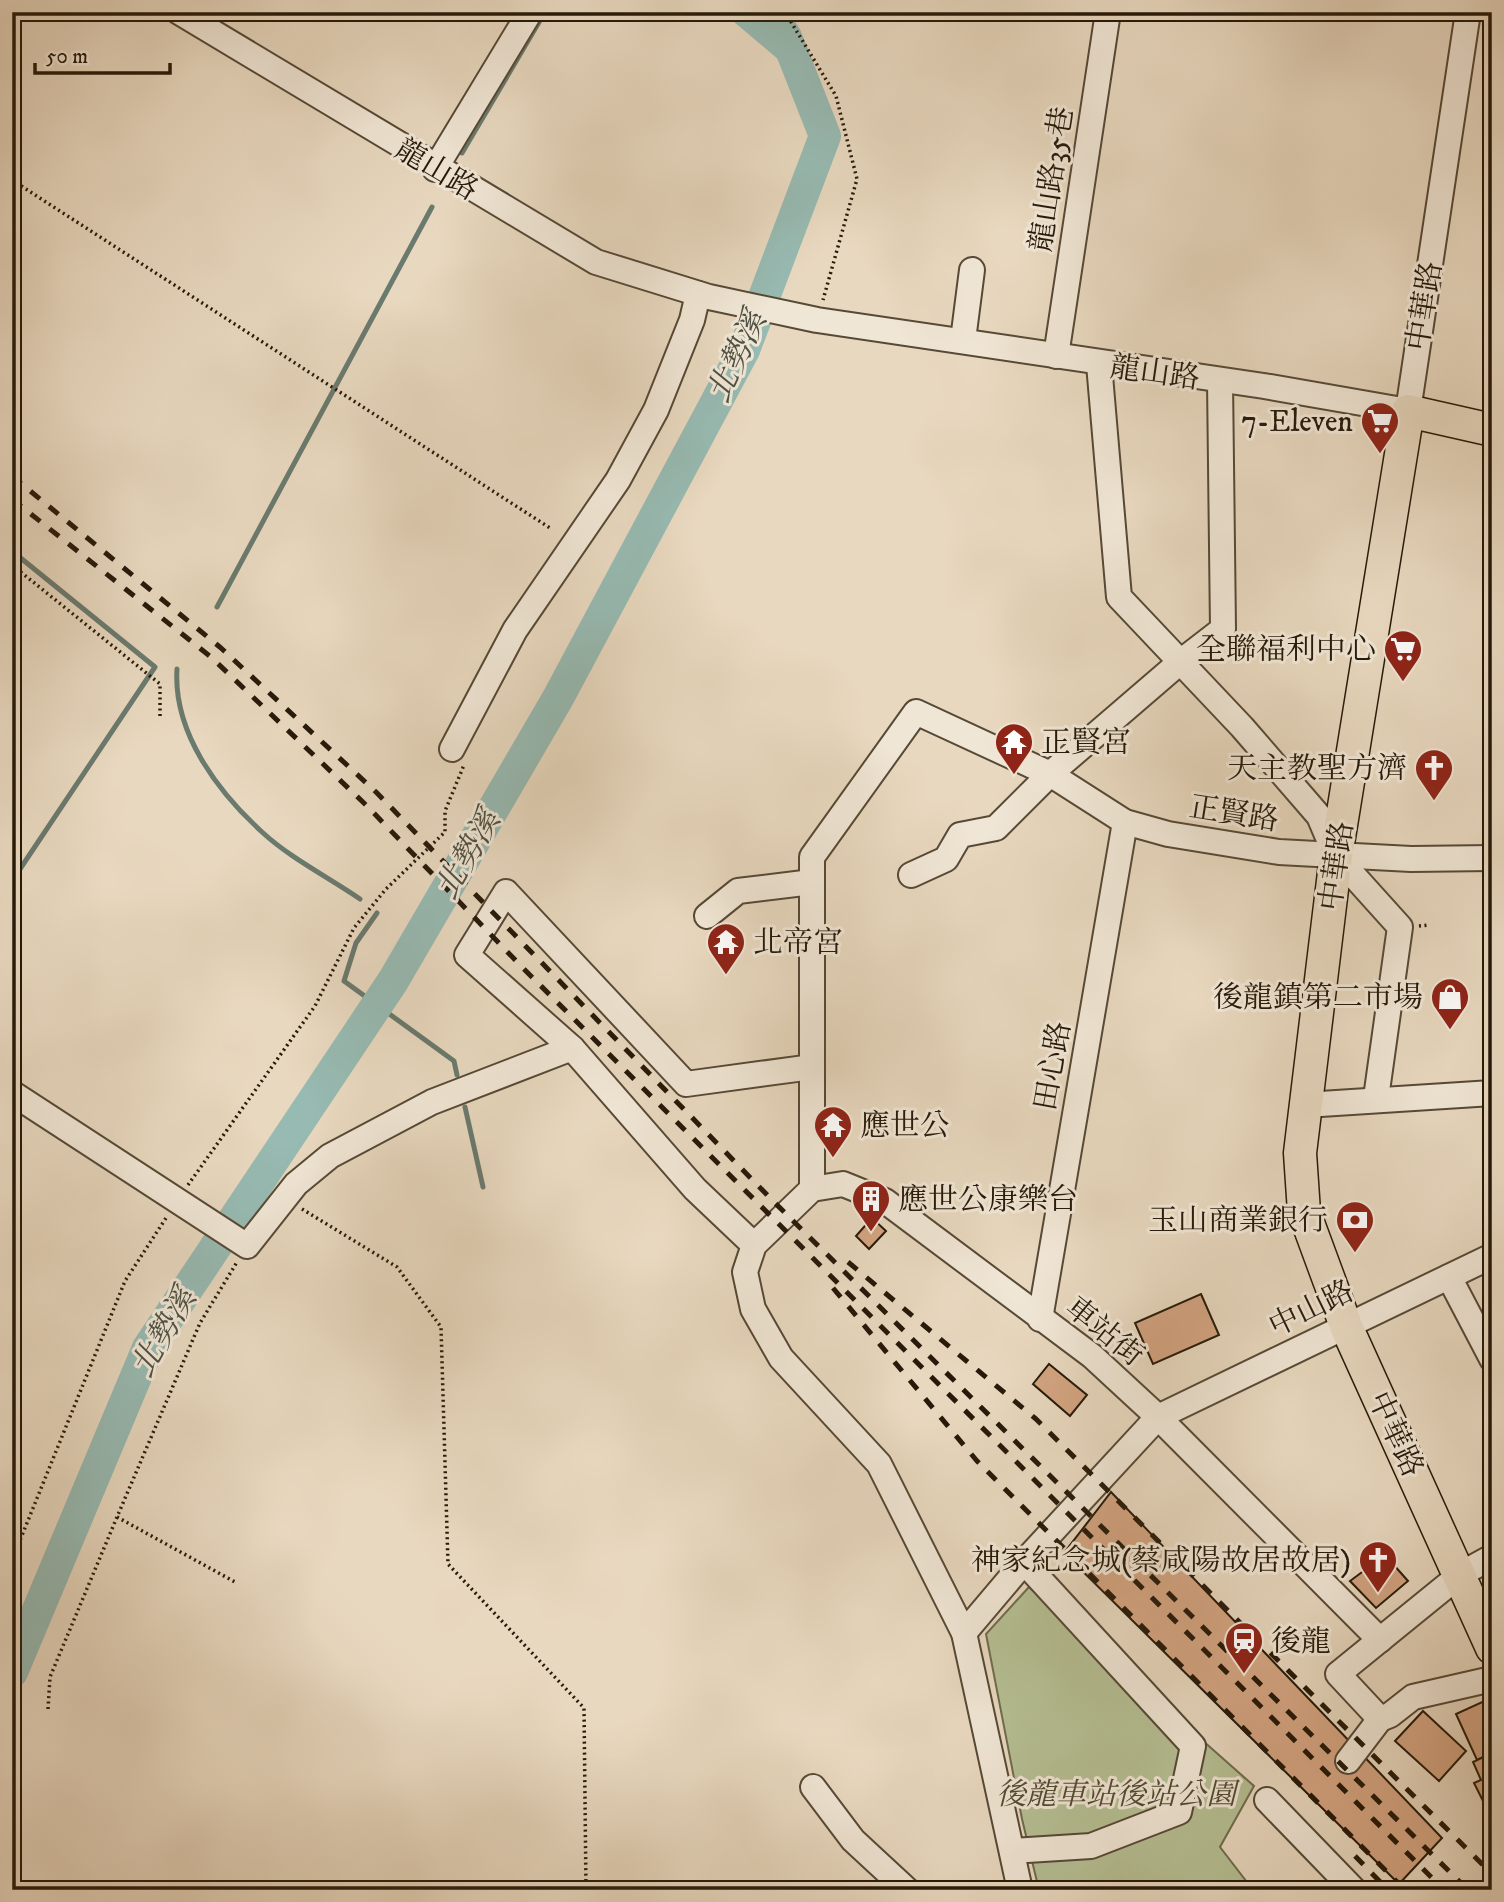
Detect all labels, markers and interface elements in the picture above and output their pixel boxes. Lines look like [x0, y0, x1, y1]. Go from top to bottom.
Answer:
scale bar [35, 32, 170, 76]
text: 50 m [46, 44, 88, 70]
street label: 龍山路35巷 [1023, 104, 1082, 254]
street label: 龍山路 [388, 131, 484, 209]
street label: 中華路 [1400, 259, 1451, 354]
water label: 北勢溪 [699, 302, 777, 409]
street label: 龍山路 [1108, 349, 1202, 398]
supermarket icon: 7-Eleven [1359, 400, 1401, 455]
place label: 7-Eleven [1241, 404, 1353, 441]
supermarket icon: 全聯福利中心 [1382, 628, 1424, 683]
place label: 全聯福利中心 [1196, 632, 1376, 669]
temple icon: 正賢宮 [993, 721, 1035, 776]
place label: 正賢宮 [1041, 725, 1131, 762]
church icon: 天主教聖方濟 [1413, 747, 1455, 802]
place label: 天主教聖方濟 [1227, 751, 1407, 788]
street label: 正賢路 [1186, 789, 1281, 840]
water label: 北勢溪 [427, 801, 512, 907]
street label: 中華路 [1313, 819, 1362, 913]
temple icon: 北帝宮 [705, 921, 747, 976]
place label: 北帝宮 [753, 925, 843, 962]
shop icon: 後龍鎮第二市場 [1429, 976, 1471, 1031]
place label: 後龍鎮第二市場 [1213, 980, 1423, 1017]
street label: 田心路 [1027, 1019, 1080, 1114]
temple icon: 應世公 [812, 1104, 854, 1159]
place label: 應世公 [860, 1108, 950, 1145]
building icon: 應世公康樂台 [850, 1178, 892, 1233]
place label: 應世公康樂台 [898, 1182, 1078, 1219]
bank icon: 玉山商業銀行 [1334, 1199, 1376, 1254]
place label: 玉山商業銀行 [1148, 1203, 1328, 1240]
street label: 中山路 [1263, 1273, 1360, 1346]
water label: 北勢溪 [123, 1279, 208, 1385]
street label: 車站街 [1057, 1289, 1151, 1375]
street label: 中華路 [1359, 1386, 1430, 1483]
church icon: 神家紀念城(蔡咸陽故居故居) [1357, 1539, 1399, 1594]
place label: 神家紀念城(蔡咸陽故居故居) [971, 1543, 1351, 1580]
station icon: 後龍 [1223, 1620, 1265, 1675]
place label: 後龍 [1271, 1624, 1331, 1661]
park label: 後龍車站後站公園 [996, 1777, 1240, 1814]

